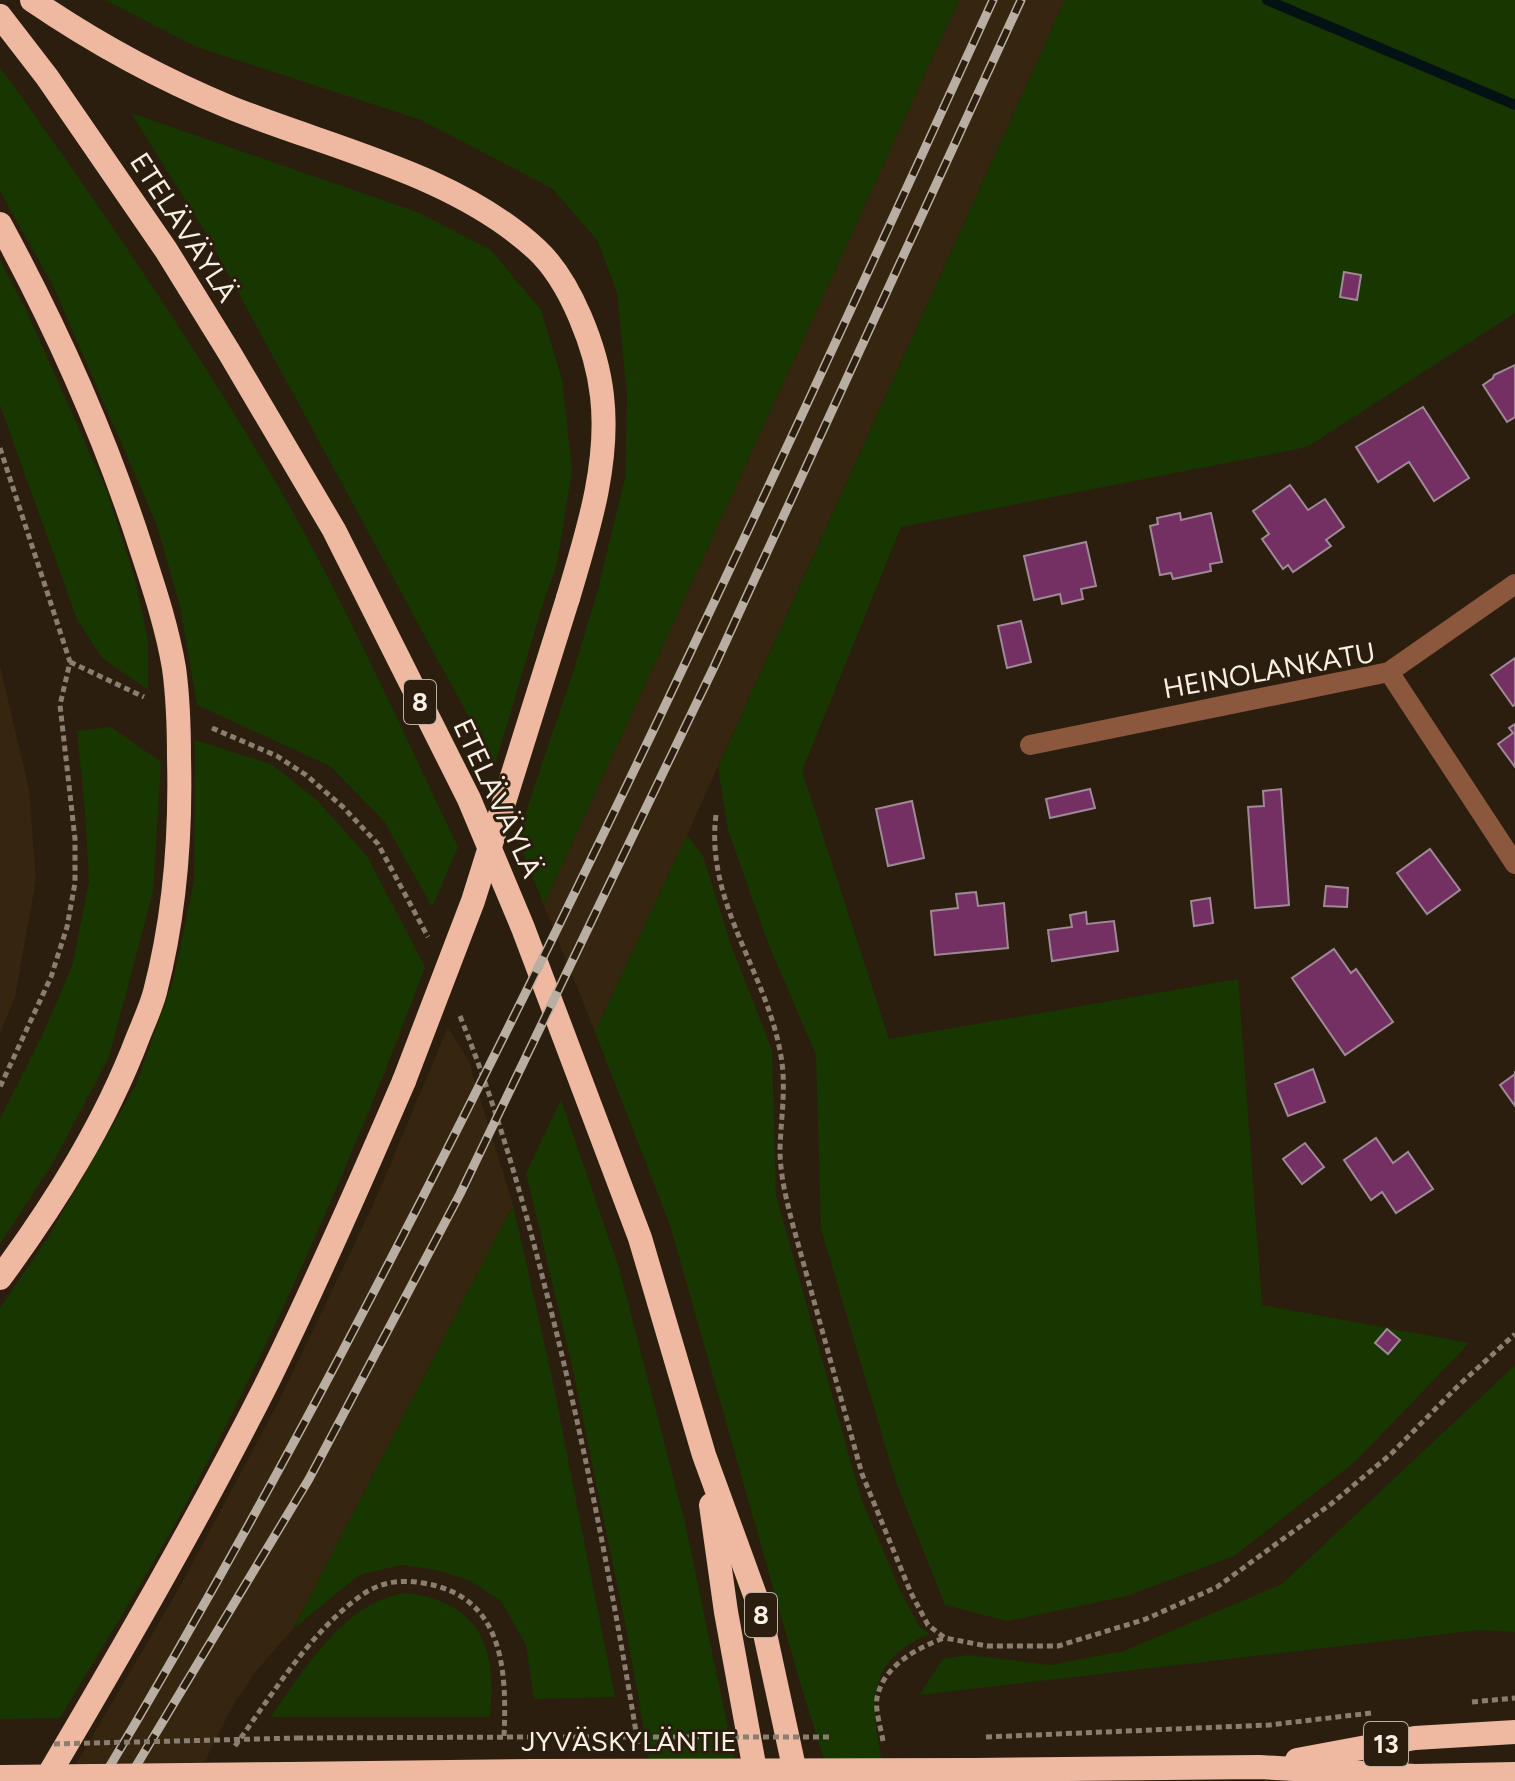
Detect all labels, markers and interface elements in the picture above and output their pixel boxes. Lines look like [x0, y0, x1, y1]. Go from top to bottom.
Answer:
street label: ETELÄVÄYLÄ [123, 146, 245, 308]
street label: HEINOLANKATU [1160, 635, 1378, 705]
road number: 8 [404, 680, 436, 724]
street label: ETELÄVÄYLÄ [446, 713, 550, 883]
road number: 8 [745, 1593, 777, 1637]
road number: 13 [1364, 1722, 1408, 1766]
street label: JYVÄSKYLÄNTIE [521, 1724, 737, 1758]

